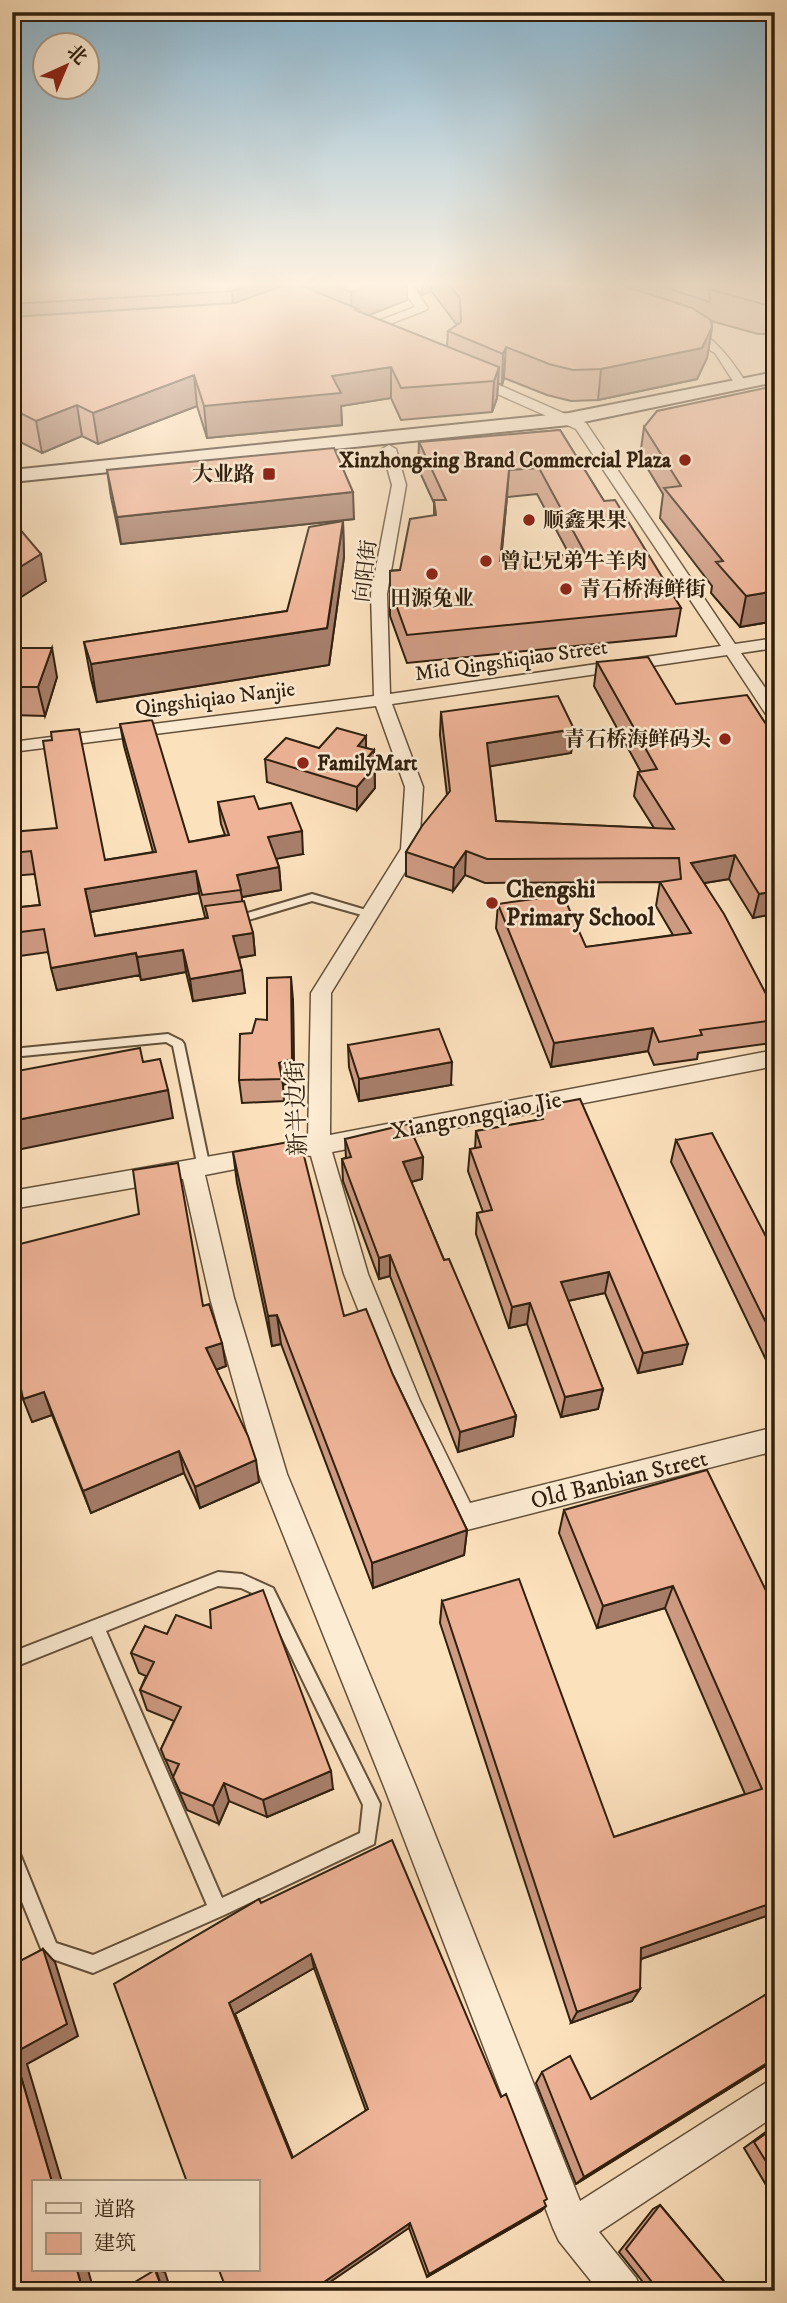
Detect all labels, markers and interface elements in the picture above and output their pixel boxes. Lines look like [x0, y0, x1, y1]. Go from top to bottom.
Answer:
north arrow [32, 32, 102, 102]
text: 北 [62, 40, 92, 70]
place label: Xinzhongxing Brand Commercial Plaza [339, 448, 672, 474]
marker: Xinzhongxing Brand Commercial Plaza [677, 452, 693, 468]
place label: 大业路 [192, 462, 255, 488]
marker: 大业路 [261, 466, 277, 482]
place label: 顺鑫果果 [543, 508, 627, 534]
marker: 顺鑫果果 [521, 512, 537, 528]
street label: 向阳街 [349, 538, 383, 604]
place label: 曾记兄弟牛羊肉 [500, 549, 647, 575]
marker: 曾记兄弟牛羊肉 [478, 553, 494, 569]
marker: 田源兔业 [424, 566, 440, 582]
place label: 青石桥海鲜街 [580, 577, 706, 603]
marker: 青石桥海鲜街 [558, 581, 574, 597]
place label: 田源兔业 [390, 586, 474, 612]
street label: Mid Qingshiqiao Street [413, 635, 609, 687]
street label: Qingshiqiao Nanjie [134, 676, 297, 722]
place label: 青石桥海鲜码头 [564, 727, 711, 753]
marker: 青石桥海鲜码头 [717, 731, 733, 747]
place label: FamilyMart [317, 751, 418, 777]
marker: FamilyMart [295, 755, 311, 771]
place label: Chengshi Primary School [506, 875, 655, 933]
marker: Chengshi Primary School [484, 895, 500, 911]
street label: 新半边街 [280, 1059, 314, 1156]
street label: Xiangrongqiao Jie [388, 1085, 564, 1147]
street label: Old Banbian Street [528, 1443, 711, 1516]
legend [32, 2180, 259, 2272]
text: 道路 [94, 2197, 136, 2223]
text: 建筑 [94, 2231, 136, 2257]

